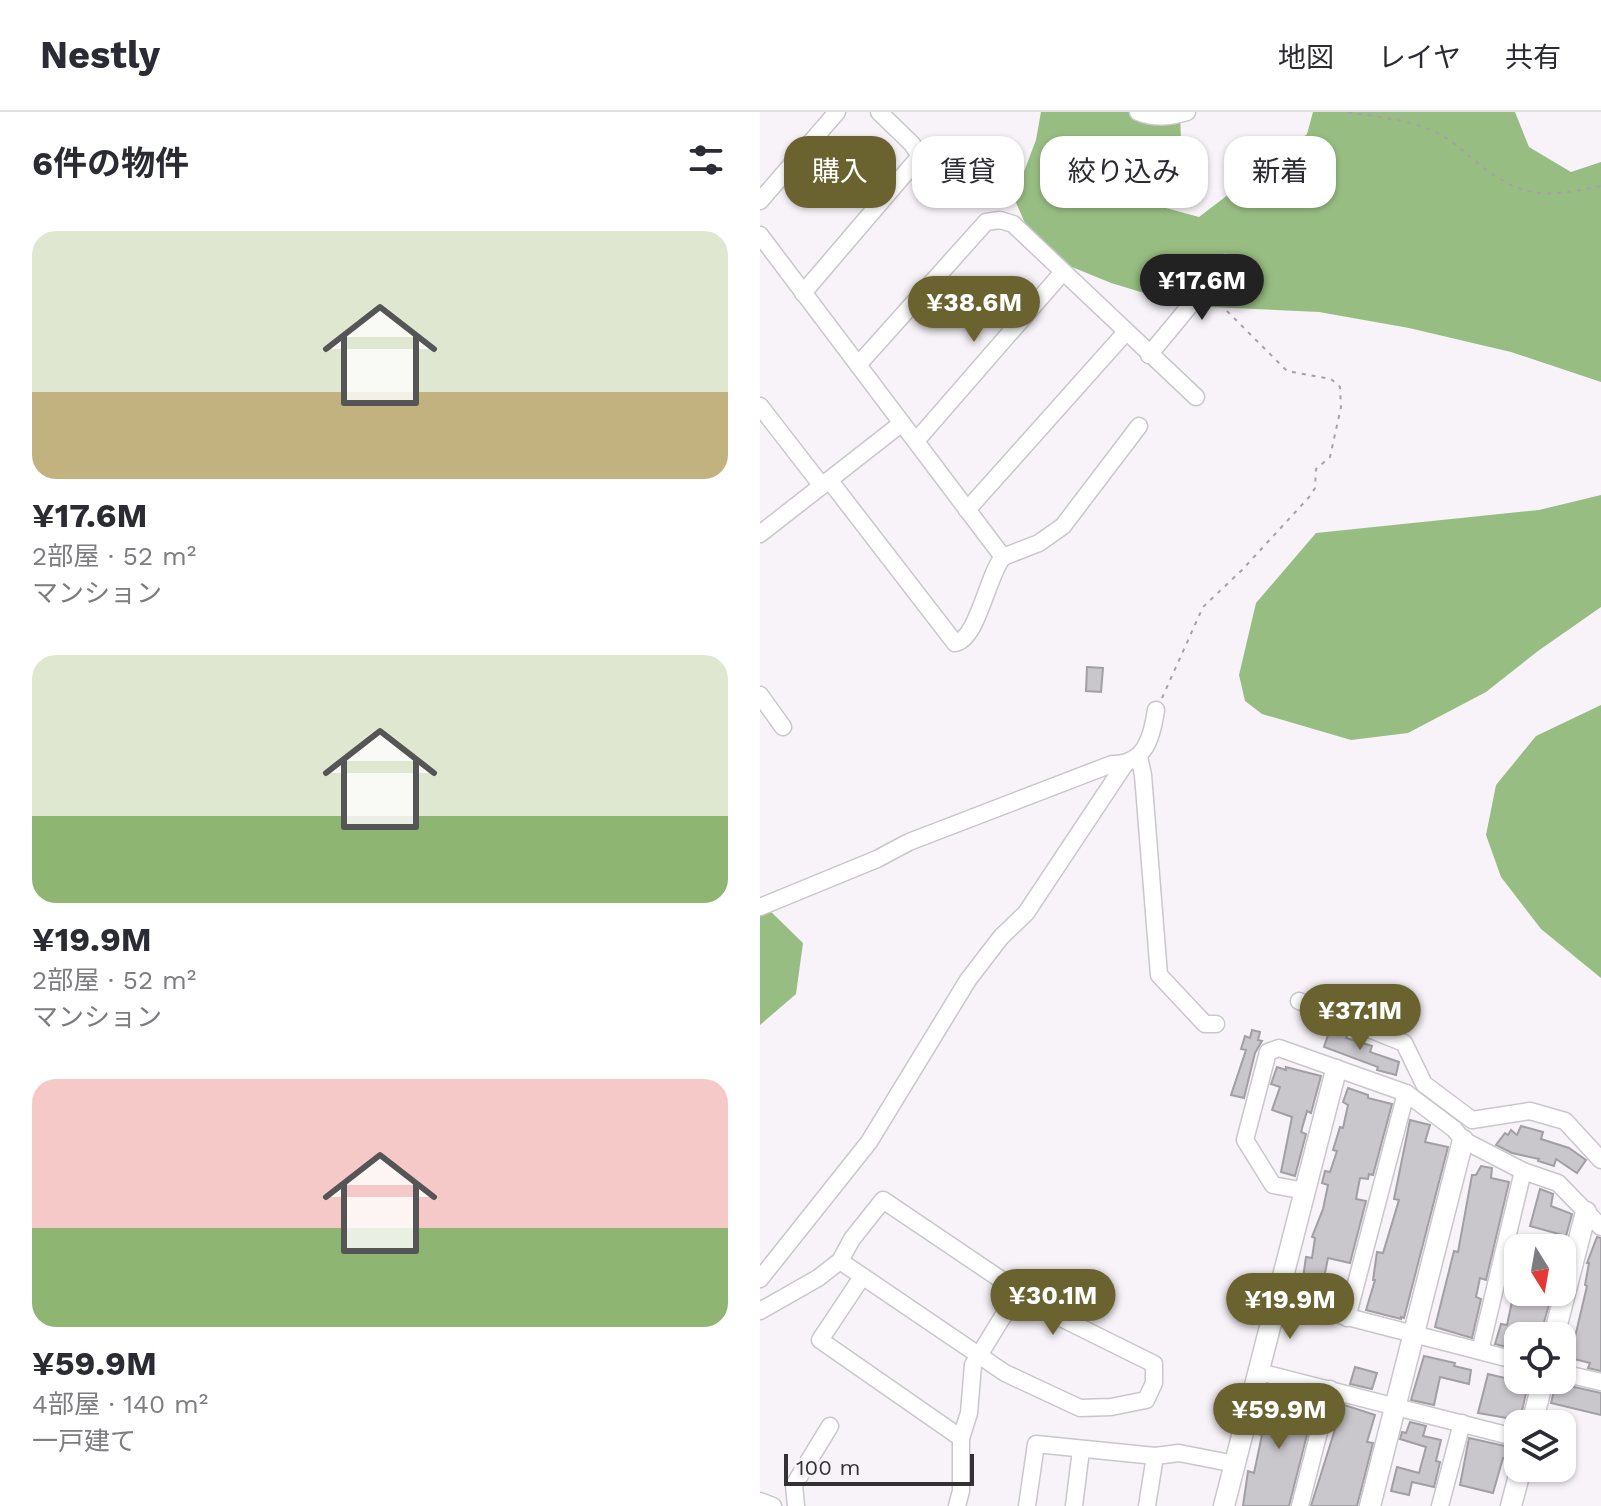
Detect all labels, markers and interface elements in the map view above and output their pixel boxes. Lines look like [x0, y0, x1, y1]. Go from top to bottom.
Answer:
text: Nestly [40, 33, 160, 77]
text: 地図 [1278, 41, 1334, 74]
text: レイヤ [1378, 41, 1461, 74]
text: 共有 [1505, 41, 1561, 74]
chip: 購入 [784, 136, 896, 208]
chip: 賃貸 [912, 136, 1024, 208]
chip: 絞り込み [1040, 136, 1208, 208]
chip: 新着 [1224, 136, 1336, 208]
icon: filters [684, 138, 728, 182]
text: 6件の物件 [32, 143, 189, 183]
pin: ¥17.6M [1137, 254, 1267, 322]
text: ¥17.6M [1158, 265, 1246, 295]
pin: ¥38.6M [909, 276, 1039, 344]
icon: home [308, 283, 452, 427]
text: ¥38.6M [926, 287, 1022, 317]
text: ¥17.6M [32, 495, 147, 535]
text: 2部屋 · 52 m² [32, 541, 196, 571]
text: マンション [32, 578, 162, 608]
icon: home [308, 707, 452, 851]
text: ¥19.9M [32, 919, 152, 959]
text: 2部屋 · 52 m² [32, 965, 196, 995]
pin: ¥37.1M [1295, 984, 1425, 1052]
text: ¥37.1M [1318, 995, 1402, 1025]
text: マンション [32, 1002, 162, 1032]
icon: home [308, 1131, 452, 1275]
north arrow [1504, 1234, 1576, 1306]
map controls [1504, 1234, 1576, 1482]
pin: ¥30.1M [988, 1269, 1118, 1337]
pin: ¥19.9M [1225, 1273, 1355, 1341]
text: ¥30.1M [1008, 1280, 1098, 1310]
text: ¥19.9M [1244, 1284, 1336, 1314]
button: locate [1504, 1322, 1576, 1394]
text: ¥59.9M [32, 1343, 157, 1383]
pin: ¥59.9M [1214, 1383, 1344, 1451]
text: 4部屋 · 140 m² [32, 1389, 208, 1419]
text: ¥59.9M [1231, 1394, 1327, 1424]
button: layers [1504, 1410, 1576, 1482]
text: 一戸建て [32, 1426, 136, 1456]
scale bar [784, 1450, 974, 1486]
text: 100 m [796, 1455, 860, 1480]

